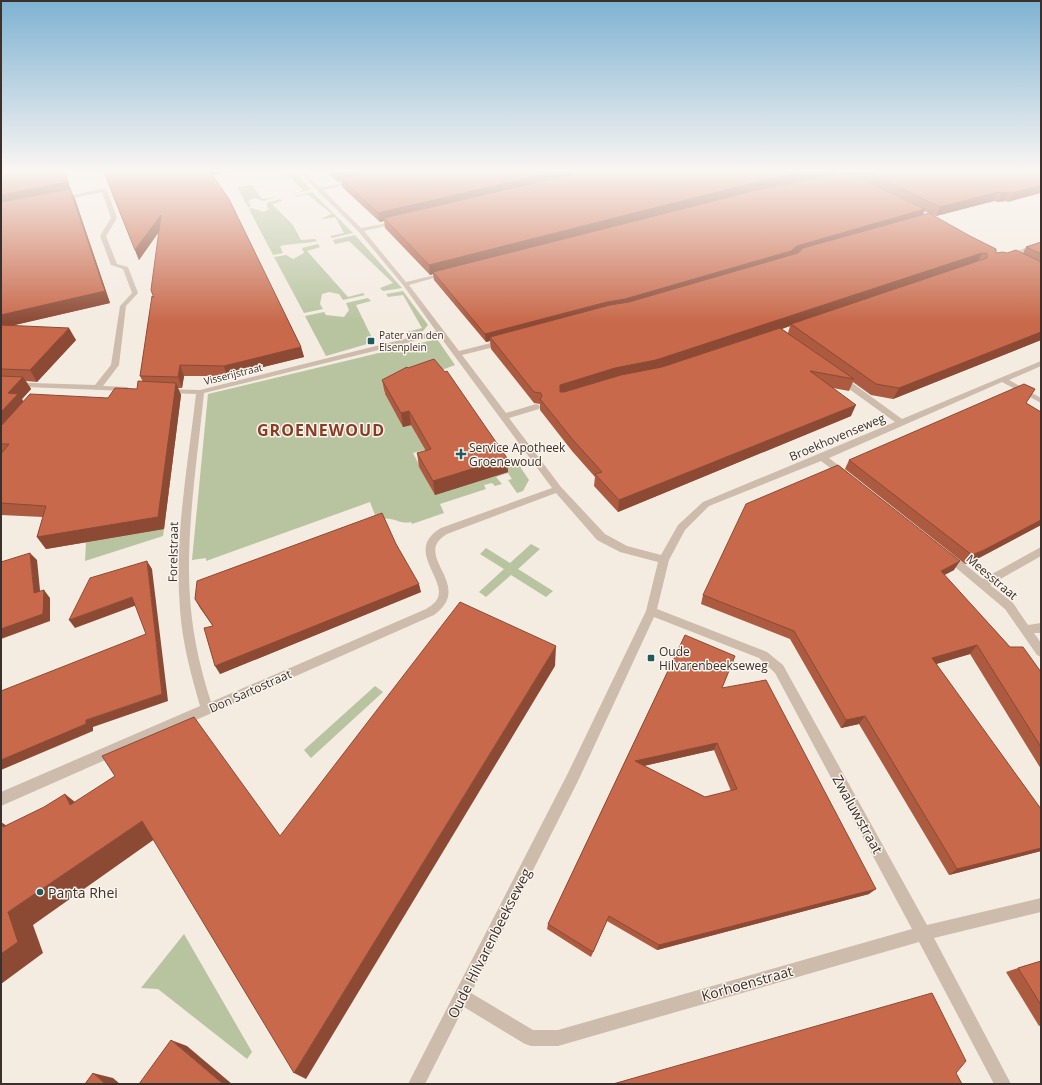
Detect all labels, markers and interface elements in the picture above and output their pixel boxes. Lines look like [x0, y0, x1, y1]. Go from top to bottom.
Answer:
place label: Pater van den Elsenplein [379, 328, 444, 354]
marker: Pater van den Elsenplein [366, 336, 376, 346]
street label: Visserijstraat [202, 360, 264, 388]
street label: Broekhovenseweg [786, 409, 888, 465]
district label: GROENEWOUD [257, 419, 385, 441]
place label: Service Apotheek Groenewoud [469, 439, 566, 470]
marker: Service Apotheek Groenewoud [456, 449, 466, 459]
street label: Forelstraat [164, 522, 182, 582]
street label: Meesstraat [963, 550, 1021, 604]
place label: Oude Hilvarenbeekseweg [659, 643, 768, 674]
marker: Oude Hilvarenbeekseweg [646, 653, 656, 663]
street label: Don Sartostraat [206, 665, 294, 717]
street label: Zwaluwstraat [828, 771, 888, 857]
street label: Oude Hilvarenbeekseweg [443, 864, 535, 1021]
place label: Panta Rhei [48, 883, 118, 902]
marker: Panta Rhei [35, 887, 45, 897]
street label: Korhoenstraat [699, 961, 795, 1005]

